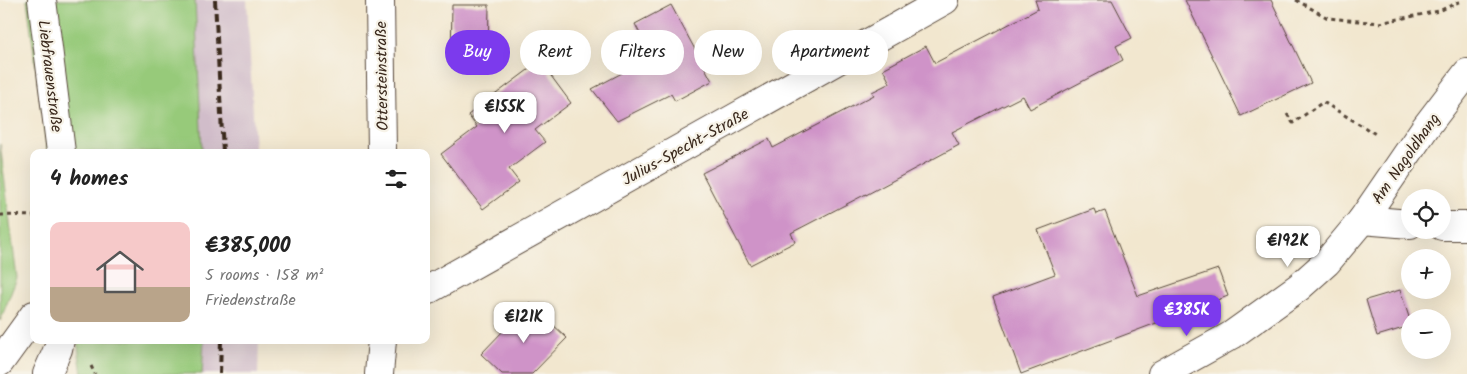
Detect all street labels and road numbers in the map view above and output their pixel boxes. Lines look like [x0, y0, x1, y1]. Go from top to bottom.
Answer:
street label: Liebfrauenstraße [30, 19, 69, 134]
street label: Ottersteinstraße [369, 21, 396, 131]
street label: Julius-Specht-Straße [618, 102, 754, 193]
street label: Am Nagoldhang [1366, 108, 1447, 210]

